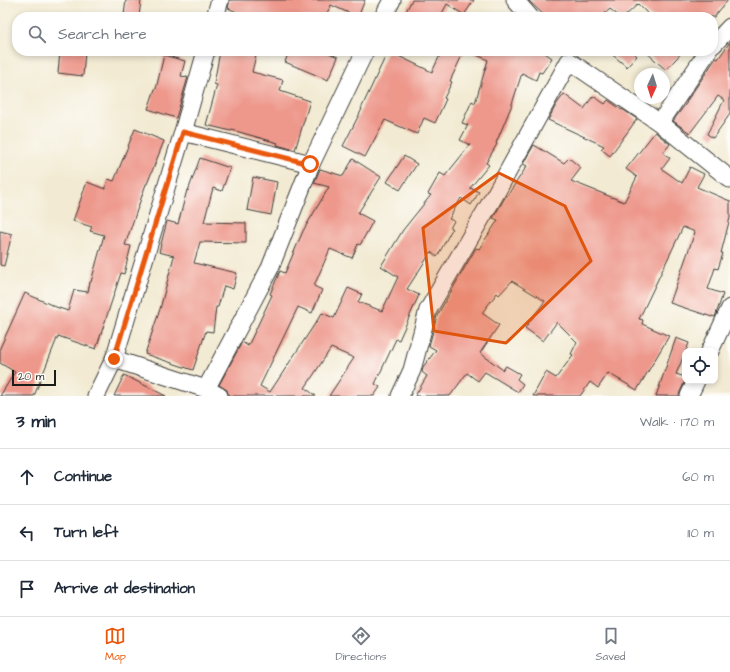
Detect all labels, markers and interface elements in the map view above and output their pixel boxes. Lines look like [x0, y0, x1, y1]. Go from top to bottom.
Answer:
search box [12, 12, 718, 56]
icon: search [26, 23, 48, 45]
text: Search here [58, 24, 147, 45]
north arrow [634, 68, 670, 104]
route start [301, 155, 319, 173]
map controls [682, 348, 718, 384]
button: locate [682, 348, 718, 384]
route end [105, 350, 123, 368]
scale bar [12, 368, 56, 387]
text: 20 m [18, 369, 44, 384]
text: 3 min [16, 410, 56, 434]
text: Walk · 170 m [640, 413, 714, 431]
icon: ahead [16, 466, 38, 488]
text: Continue [54, 466, 112, 487]
text: 60 m [682, 468, 714, 486]
icon: left [16, 522, 38, 544]
text: Turn left [54, 522, 118, 543]
text: 110 m [687, 524, 714, 542]
icon: arrive [16, 578, 38, 600]
text: Arrive at destination [54, 578, 195, 599]
tab: Map [104, 625, 126, 664]
tab: Directions [335, 625, 387, 664]
tab: Saved [596, 625, 626, 664]

